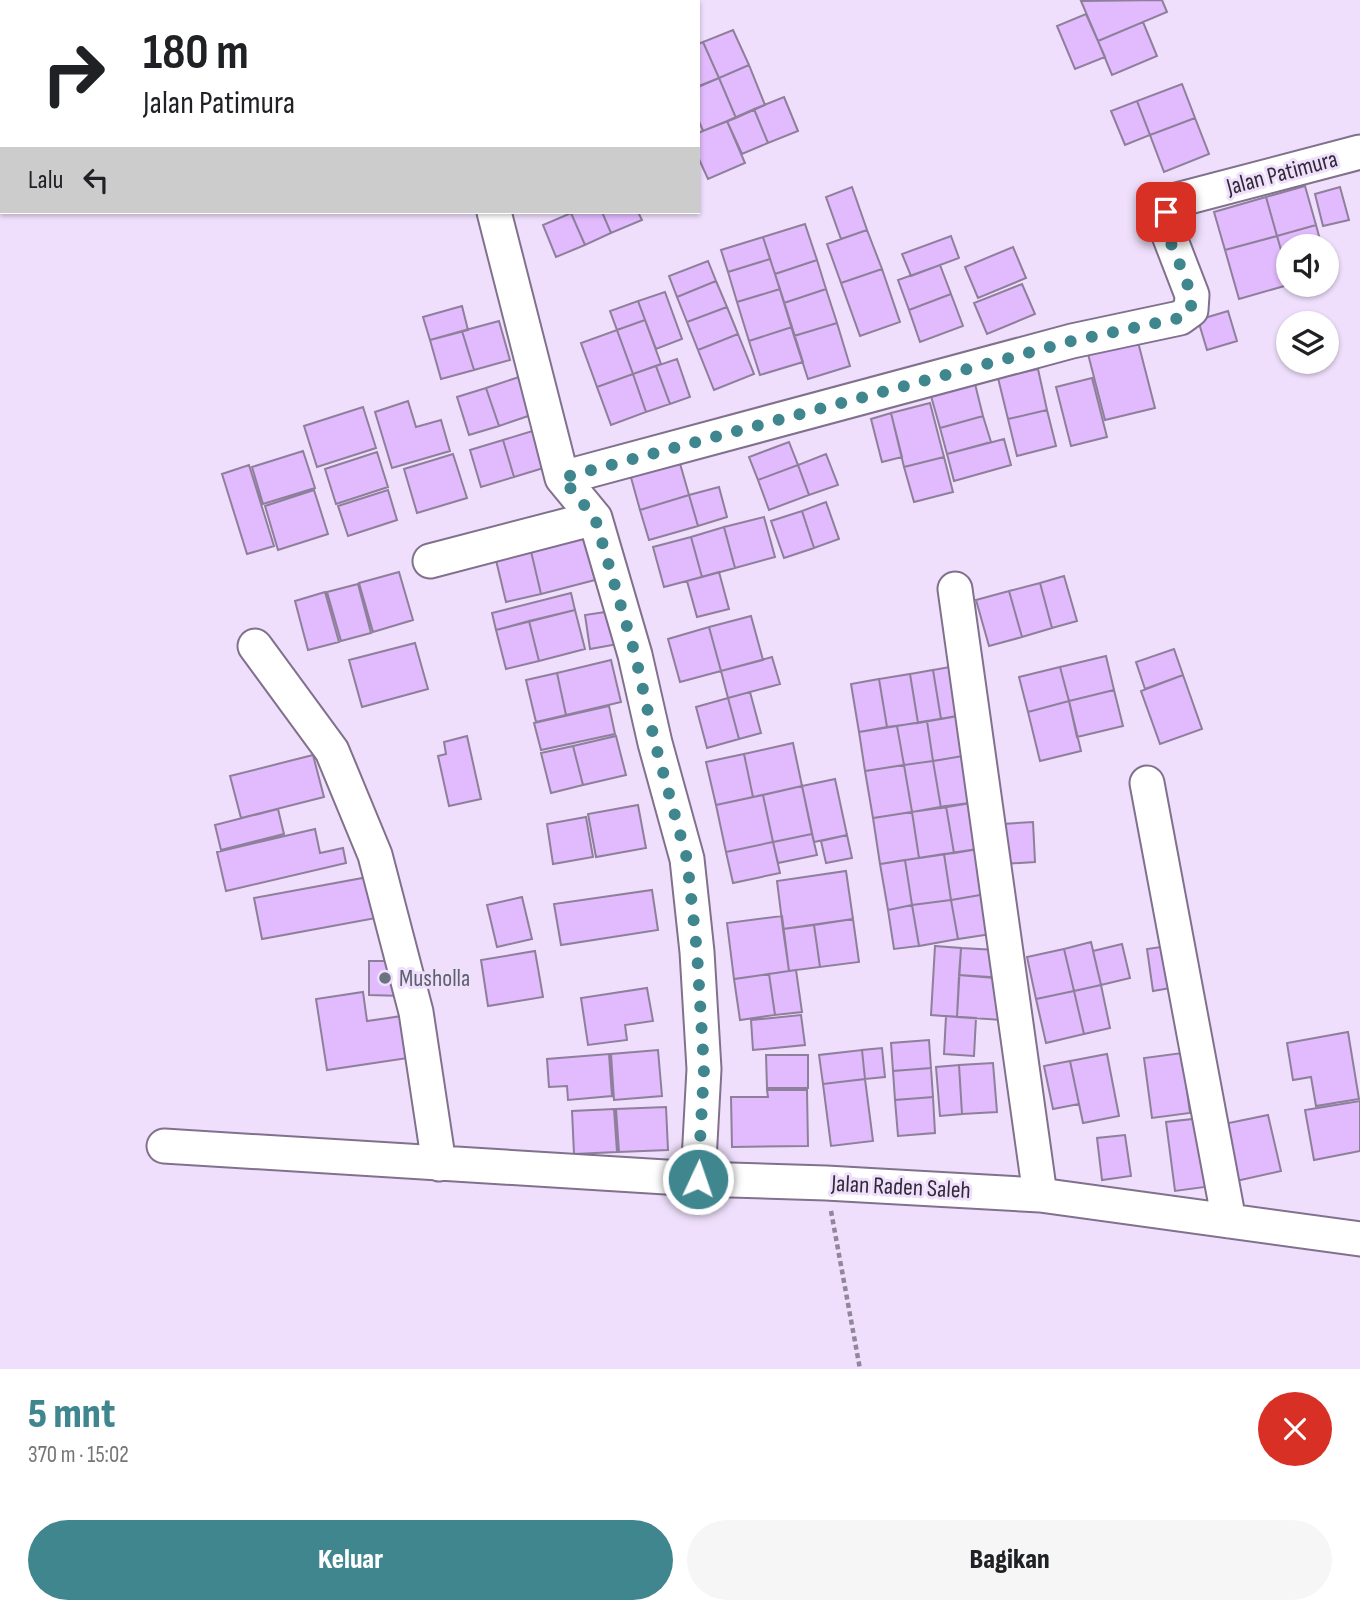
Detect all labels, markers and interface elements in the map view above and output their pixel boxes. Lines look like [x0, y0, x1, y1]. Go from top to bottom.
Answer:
text: 180 m [143, 24, 249, 83]
icon: right [28, 28, 119, 119]
text: Jalan Patimura [143, 84, 295, 123]
street label: Jalan Patimura [1222, 144, 1341, 202]
icon: left [77, 161, 115, 199]
text: Lalu [28, 165, 63, 196]
pin [1136, 182, 1196, 242]
icon: arrive [1147, 193, 1185, 231]
map controls [1276, 234, 1339, 374]
button: sound [1276, 234, 1339, 297]
button: layers [1276, 311, 1339, 374]
place label: Musholla [399, 964, 470, 993]
marker: Musholla [377, 970, 393, 986]
position arrow [661, 1142, 735, 1216]
street label: Jalan Raden Saleh [830, 1169, 971, 1205]
text: 5 mnt [28, 1389, 115, 1440]
button: close [1258, 1392, 1332, 1466]
text: 370 m · 15:02 [28, 1441, 129, 1469]
button: Keluar [28, 1520, 673, 1600]
button: Bagikan [687, 1520, 1332, 1600]

